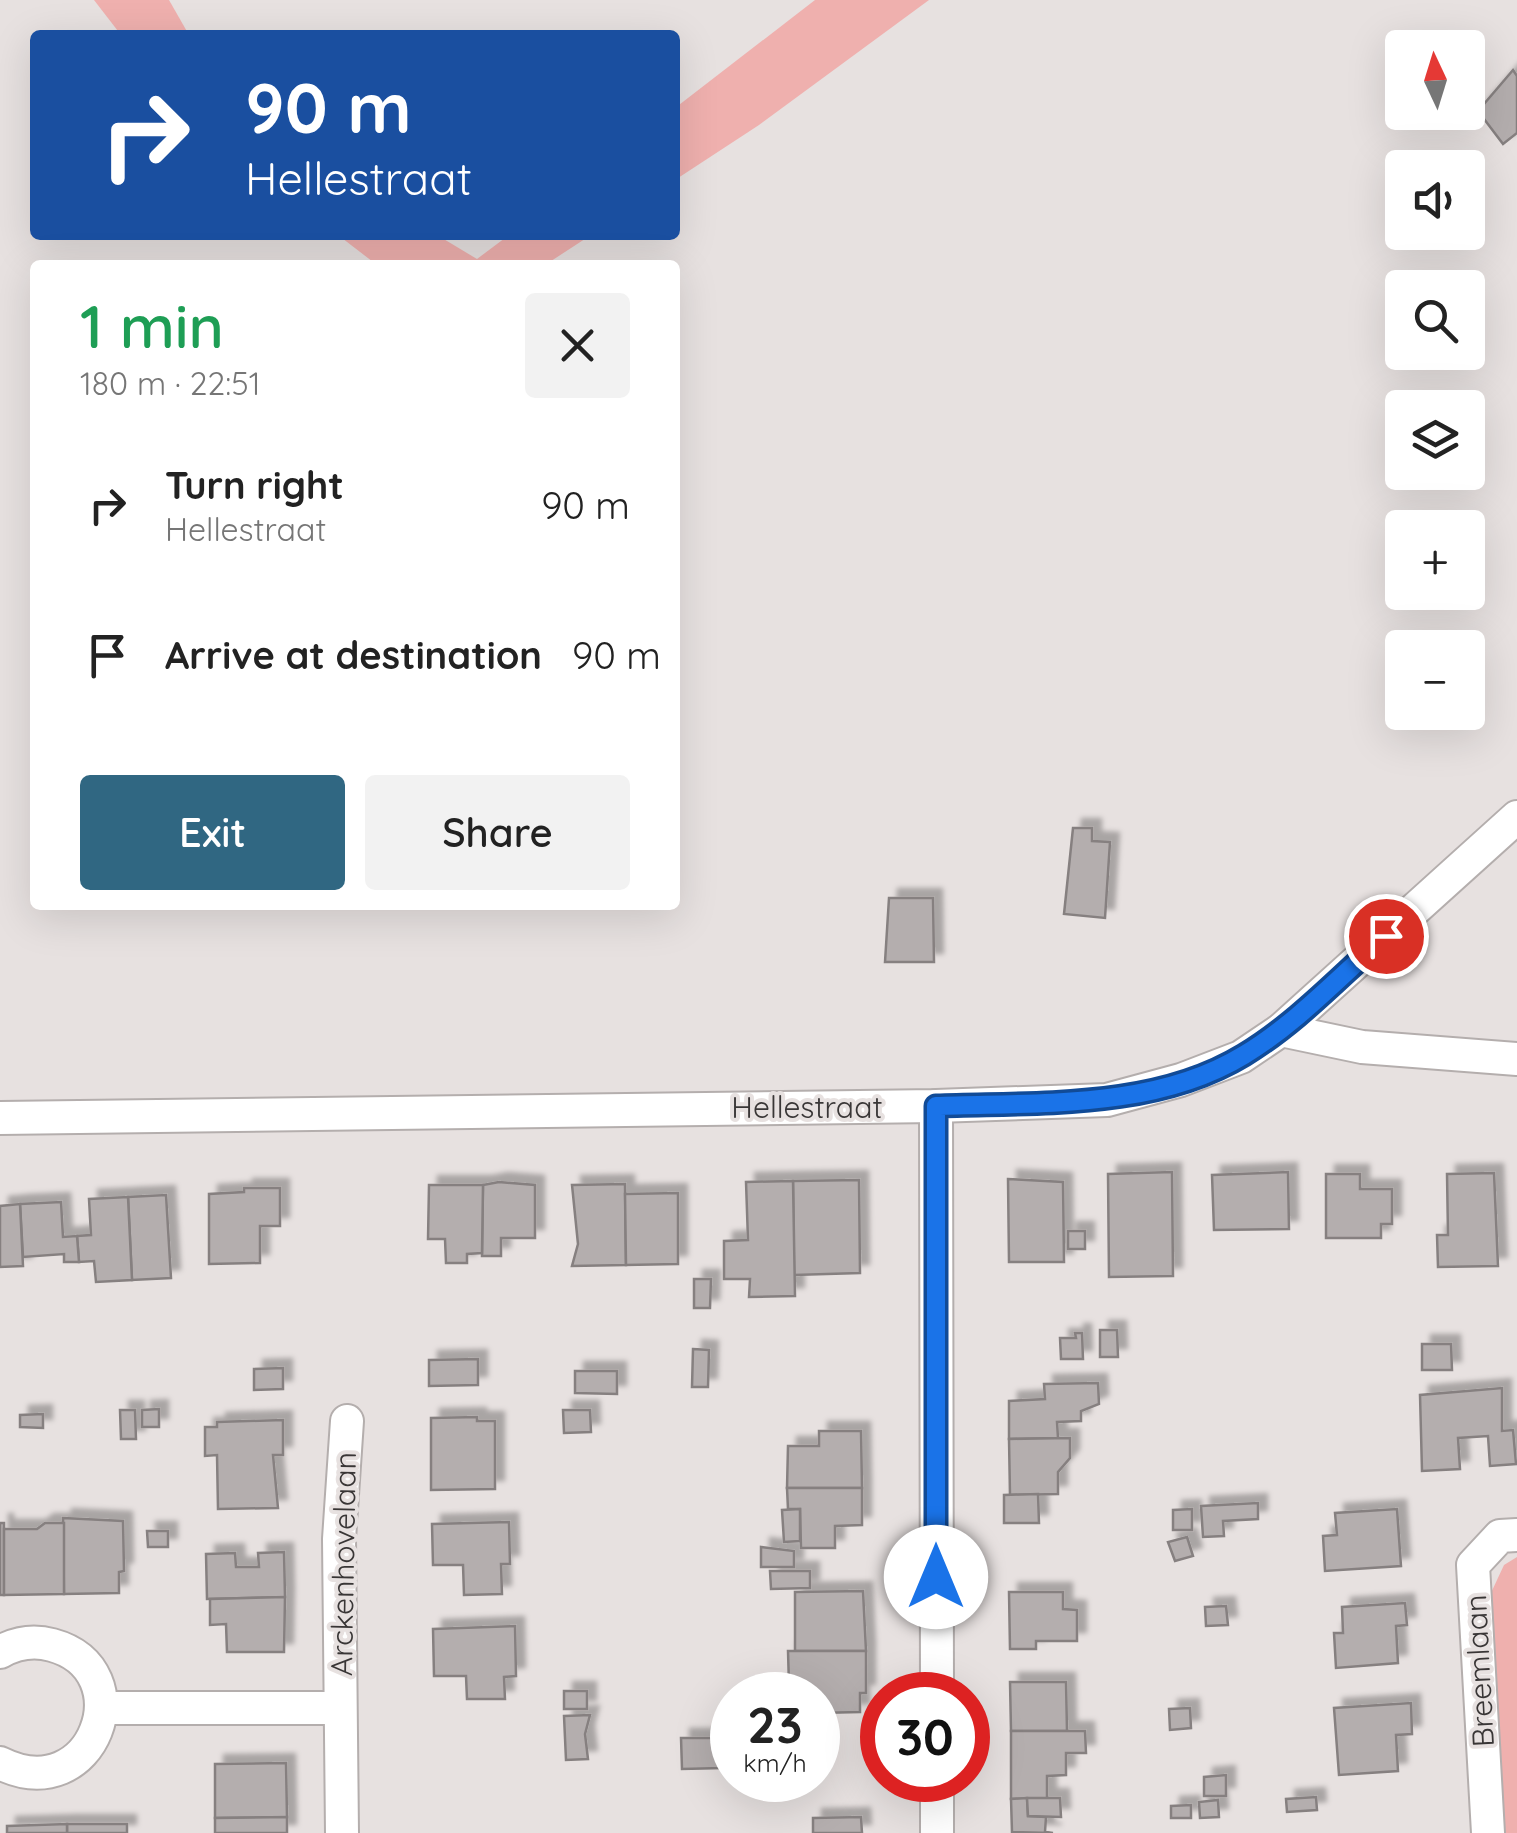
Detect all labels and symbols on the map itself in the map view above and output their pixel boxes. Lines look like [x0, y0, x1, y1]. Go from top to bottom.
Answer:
north arrow [1385, 30, 1485, 130]
pin [1344, 894, 1429, 979]
street label: Hellestraat [731, 1088, 883, 1126]
street label: Arckenhovelaan [322, 1452, 364, 1676]
position arrow [884, 1525, 988, 1629]
street label: Breemlaan [1456, 1594, 1502, 1748]
speed limit sign: 30 [860, 1672, 990, 1802]

